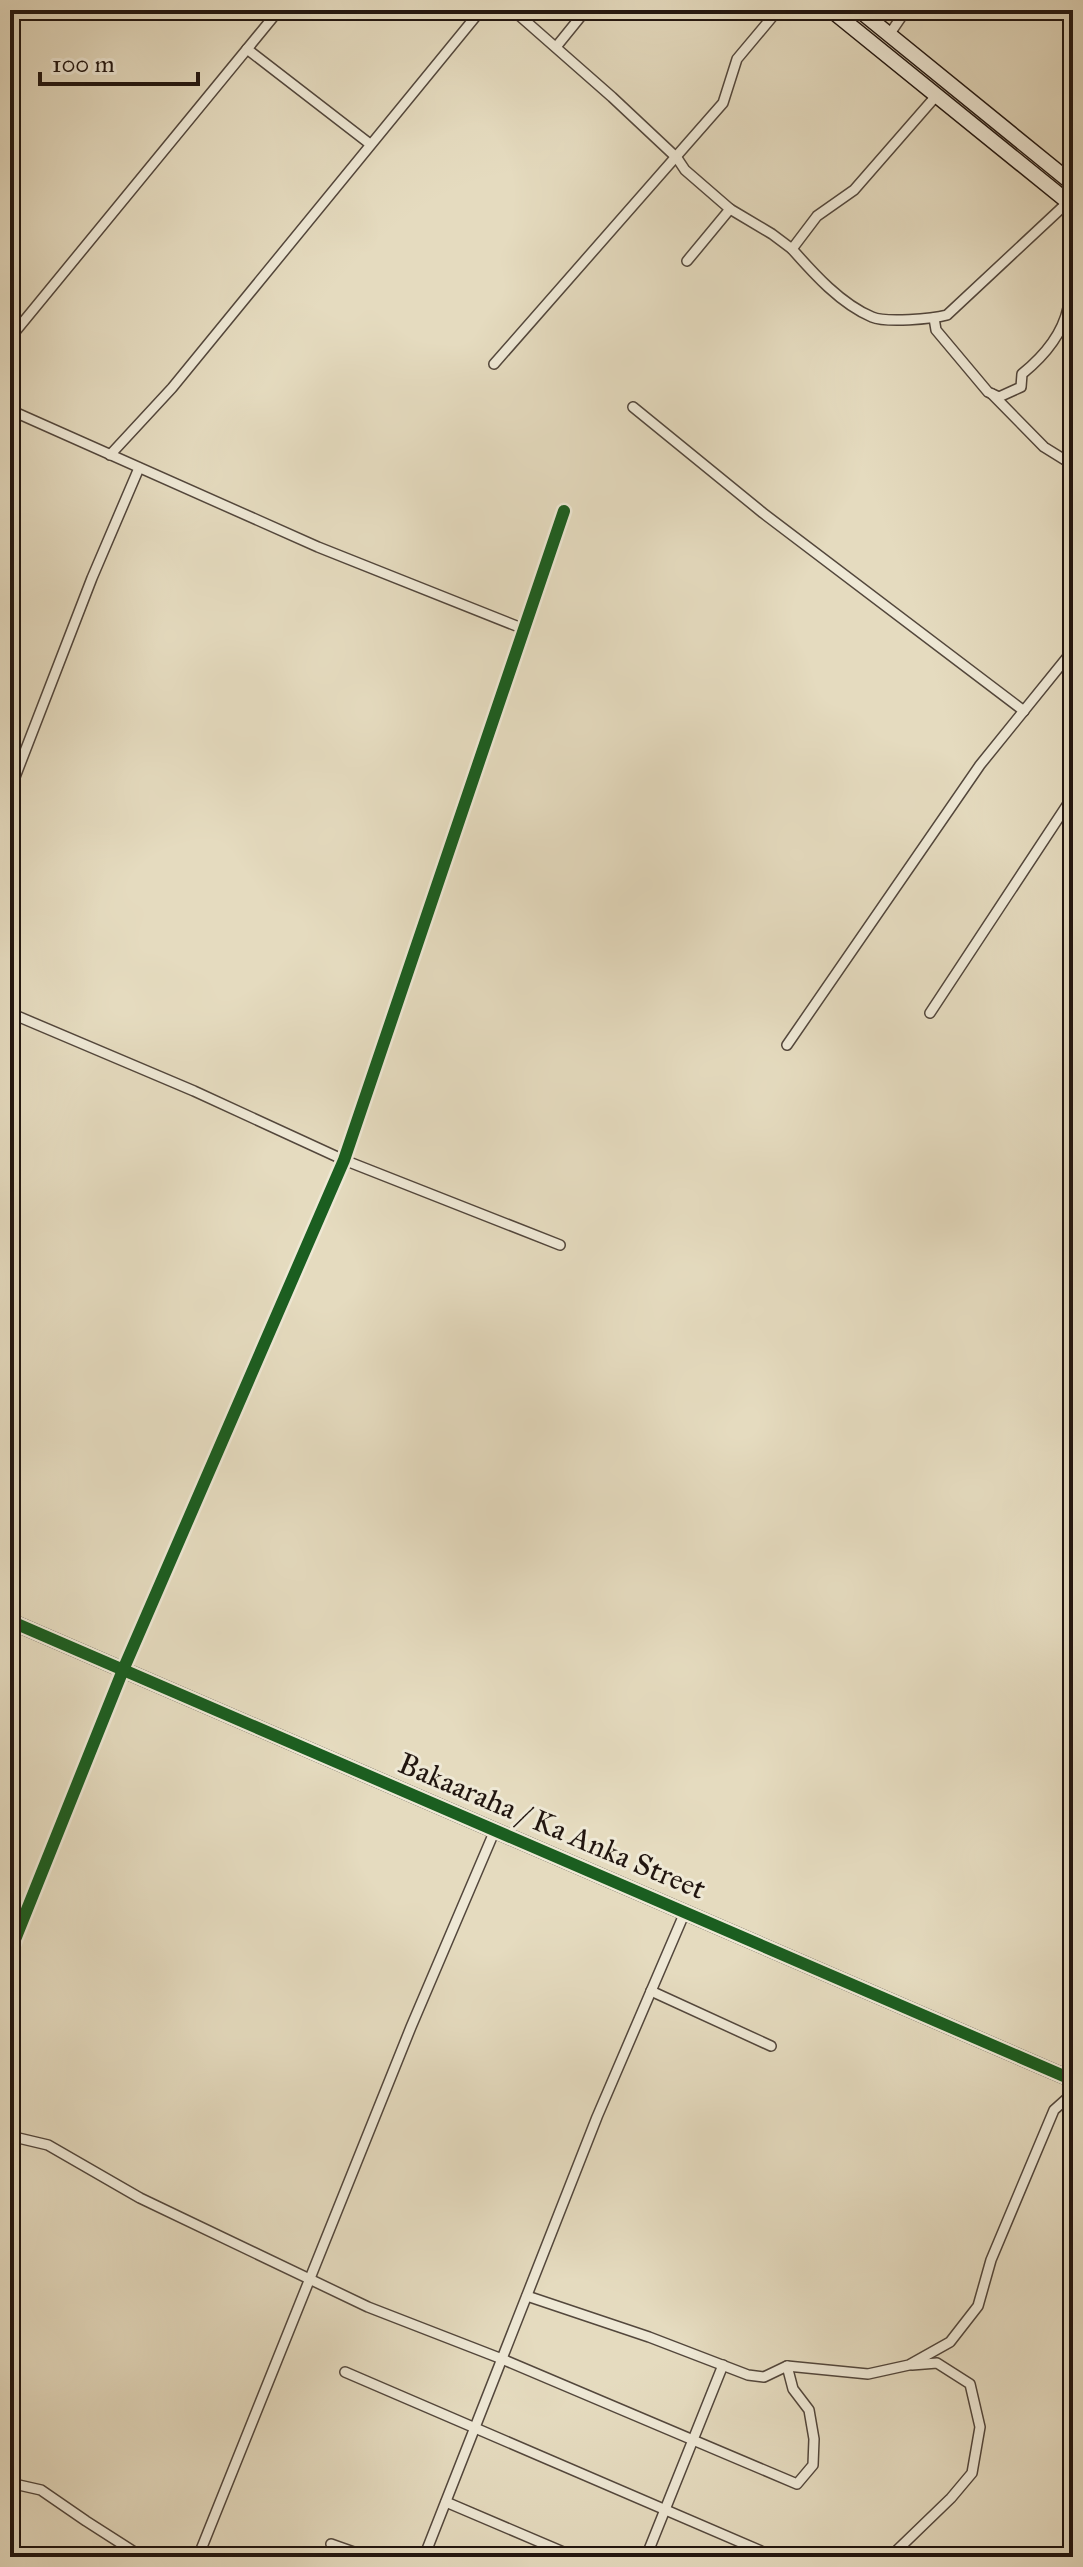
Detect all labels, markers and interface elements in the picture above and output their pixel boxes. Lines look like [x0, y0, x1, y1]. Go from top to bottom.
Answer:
scale bar [40, 36, 198, 86]
text: 100 m [52, 49, 115, 79]
street label: Bakaaraha / Ka Anka Street [393, 1745, 711, 1907]

